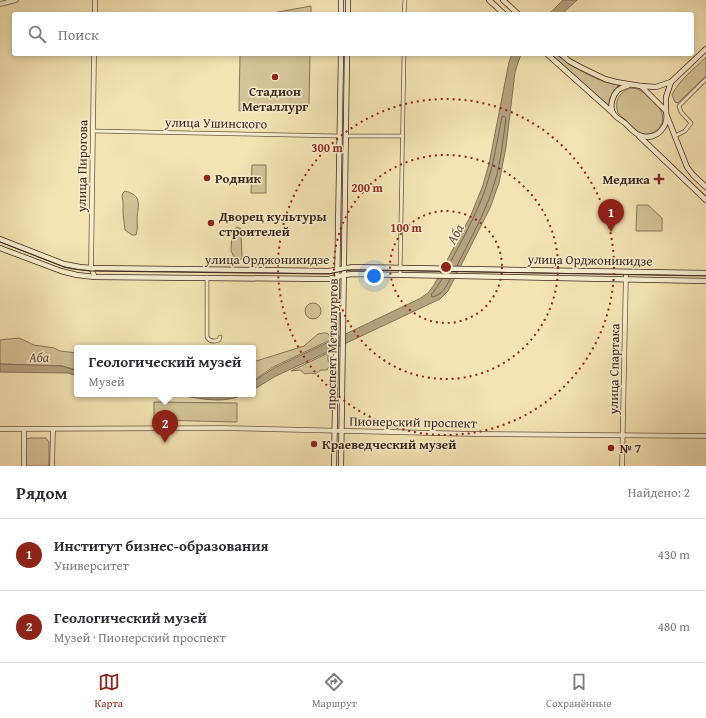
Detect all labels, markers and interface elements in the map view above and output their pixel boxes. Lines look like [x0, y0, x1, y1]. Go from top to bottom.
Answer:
search box [12, 12, 694, 56]
icon: search [26, 23, 48, 45]
text: Поиск [58, 24, 99, 45]
marker: Стадион Металлург [270, 72, 280, 82]
place label: Стадион Металлург [242, 82, 308, 116]
street label: улица Ушинского [164, 113, 268, 133]
street label: улица Пирогова [72, 119, 92, 213]
text: 300 m [311, 139, 344, 156]
place label: Родник [215, 169, 262, 188]
place label: Медика [602, 170, 650, 189]
marker: Родник [202, 173, 212, 183]
marker: Медика [653, 173, 665, 185]
text: 200 m [351, 179, 384, 196]
pin: 1 [598, 199, 624, 232]
place label: Дворец культуры строителей [218, 207, 327, 241]
marker: Дворец культуры строителей [206, 218, 216, 228]
text: 100 m [390, 219, 423, 236]
water label: Аба [441, 220, 469, 249]
street label: улица Орджоникидзе [526, 249, 653, 271]
street label: улица Орджоникидзе [204, 250, 329, 269]
centre of rings [439, 260, 453, 274]
your location [364, 266, 384, 286]
street label: проспект Металлургов [321, 278, 343, 410]
street label: улица Спартака [604, 323, 624, 416]
popup [74, 345, 256, 397]
water label: Аба [28, 347, 50, 367]
text: Геологический музей [89, 351, 242, 372]
text: Музей [89, 372, 125, 391]
pin: 2 [152, 410, 178, 443]
street label: Пионерский проспект [349, 411, 478, 433]
place label: Краеведческий музей [322, 435, 456, 454]
marker: Краеведческий музей [309, 439, 319, 449]
place label: № 7 [619, 439, 642, 458]
marker: № 7 [606, 443, 616, 453]
text: Рядом [16, 480, 67, 505]
text: Найдено: 2 [628, 483, 690, 502]
text: Институт бизнес-образования [54, 535, 269, 556]
text: 1 [26, 545, 32, 564]
text: 430 m [658, 545, 690, 564]
text: Университет [54, 556, 129, 575]
text: Геологический музей [54, 607, 207, 628]
text: 2 [26, 617, 32, 636]
text: 480 m [658, 617, 690, 636]
text: Музей · Пионерский проспект [54, 628, 226, 647]
tab: Карта [94, 671, 123, 711]
tab: Маршрут [312, 671, 357, 711]
tab: Сохранённые [546, 671, 611, 711]

